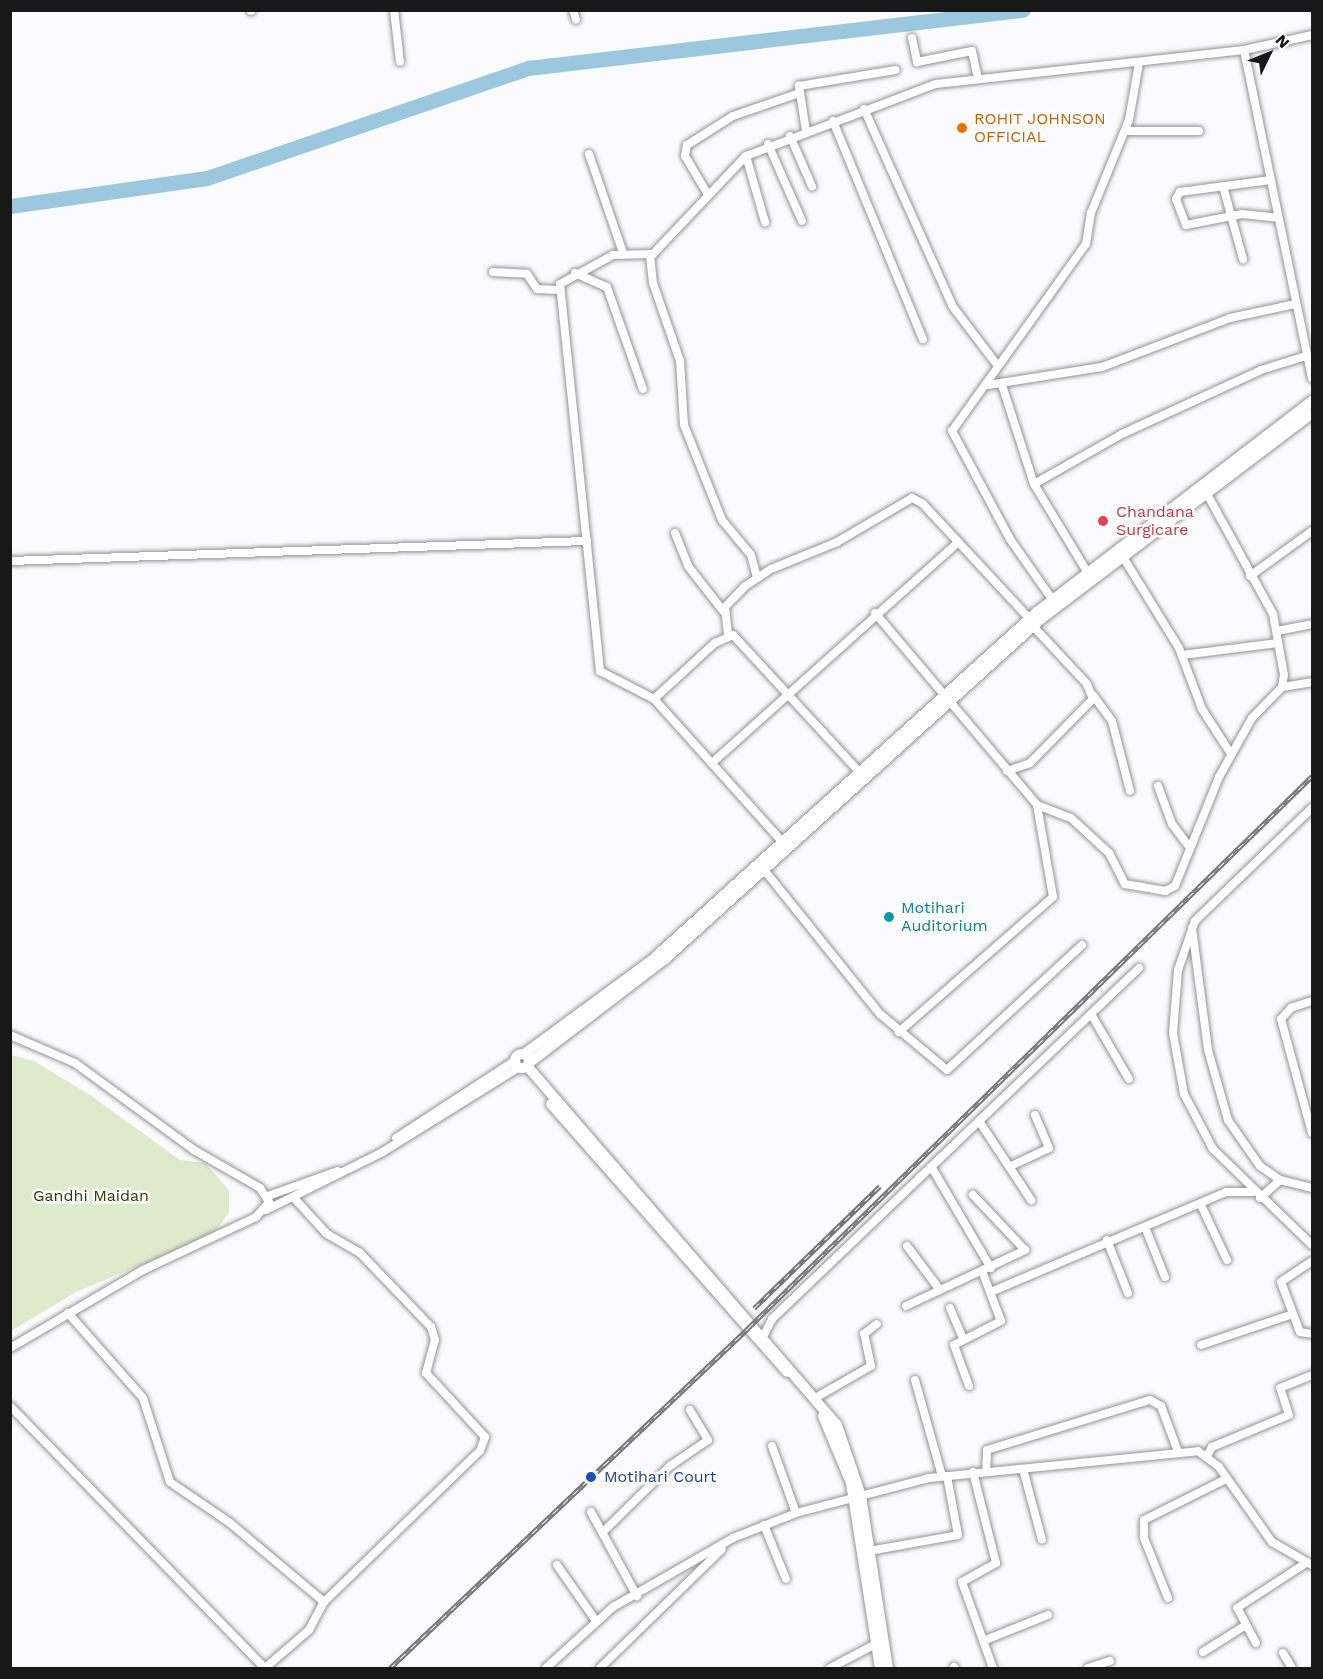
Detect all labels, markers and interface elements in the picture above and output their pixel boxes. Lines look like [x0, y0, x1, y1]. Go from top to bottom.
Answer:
north arrow [1239, 24, 1299, 84]
text: N [1272, 31, 1294, 52]
place label: ROHIT JOHNSON OFFICIAL [974, 109, 1107, 147]
marker: ROHIT JOHNSON OFFICIAL [955, 121, 969, 135]
place label: Chandana Surgicare [1116, 502, 1194, 540]
marker: Chandana Surgicare [1094, 512, 1112, 530]
place label: Motihari Auditorium [901, 898, 988, 936]
marker: Motihari Auditorium [882, 910, 896, 924]
park label: Gandhi Maidan [33, 1186, 149, 1206]
place label: Motihari Court [604, 1467, 716, 1487]
marker: Motihari Court [582, 1468, 600, 1486]

